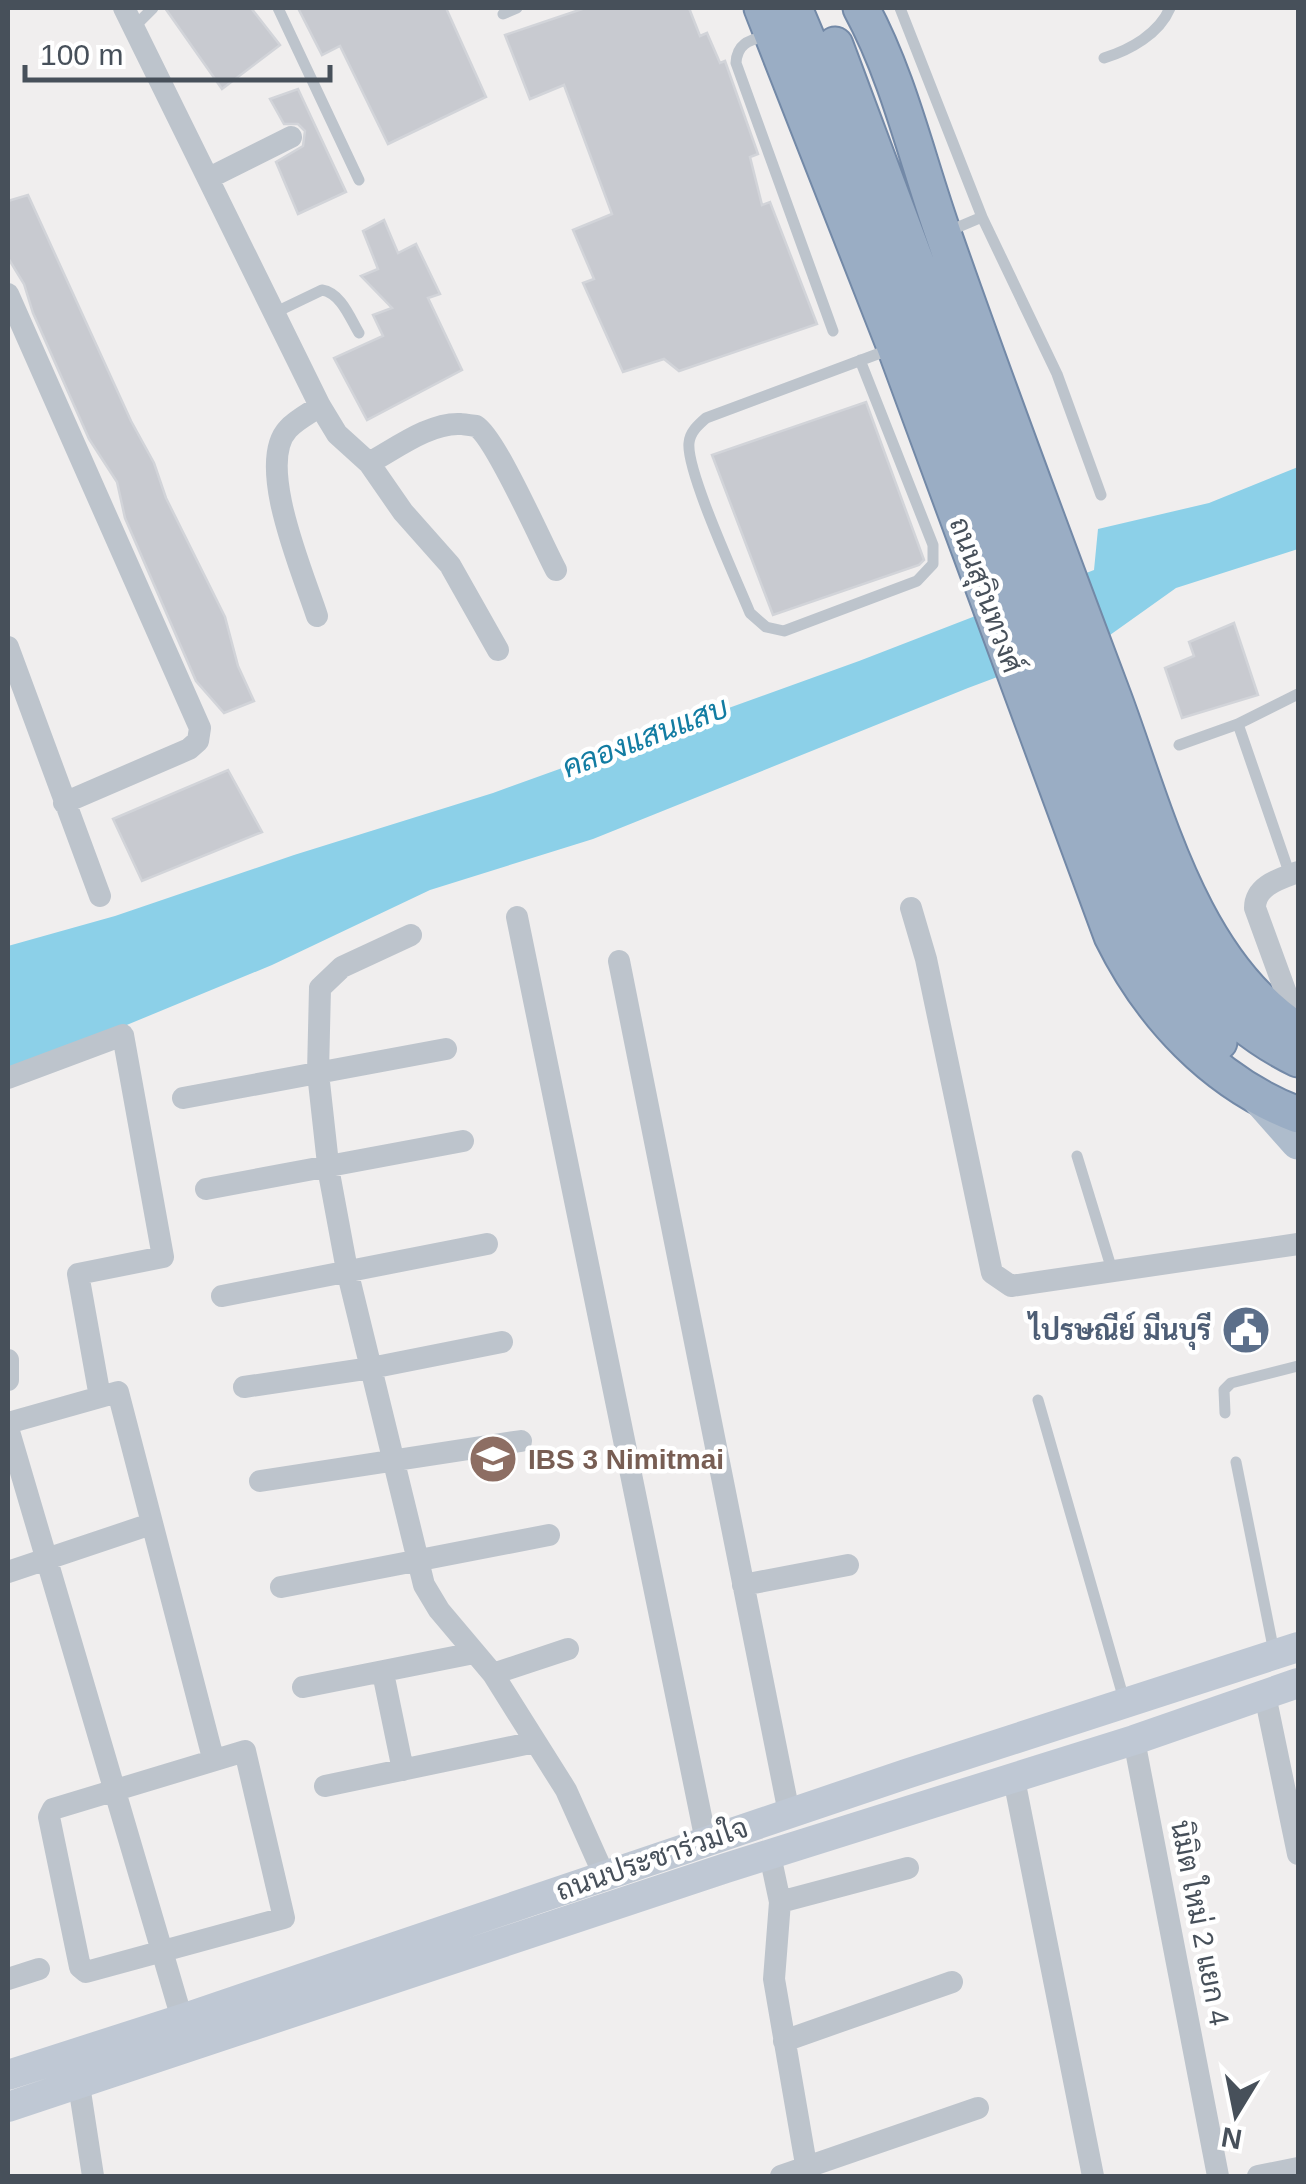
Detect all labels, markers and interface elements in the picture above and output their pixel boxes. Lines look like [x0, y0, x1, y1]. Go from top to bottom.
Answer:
scale bar [25, 20, 330, 82]
text: 100 m [40, 38, 123, 71]
street label: ถนนสุวินทวงศ์ [940, 512, 1032, 678]
water label: คลองแสนแสบ [558, 690, 732, 784]
public building icon: ไปรษณีย์ มีนบุรี [1220, 1304, 1272, 1356]
place label: ไปรษณีย์ มีนบุรี [1027, 1311, 1211, 1350]
school or university icon: IBS 3 Nimitmai [467, 1433, 519, 1485]
place label: IBS 3 Nimitmai [528, 1444, 724, 1475]
street label: ถนนประชาร่วมใจ [551, 1808, 752, 1906]
street label: นิมิต ใหม่ 2 แยก 4 [1165, 1817, 1239, 2028]
north arrow [1186, 2064, 1286, 2164]
text: N [1219, 2121, 1244, 2155]

